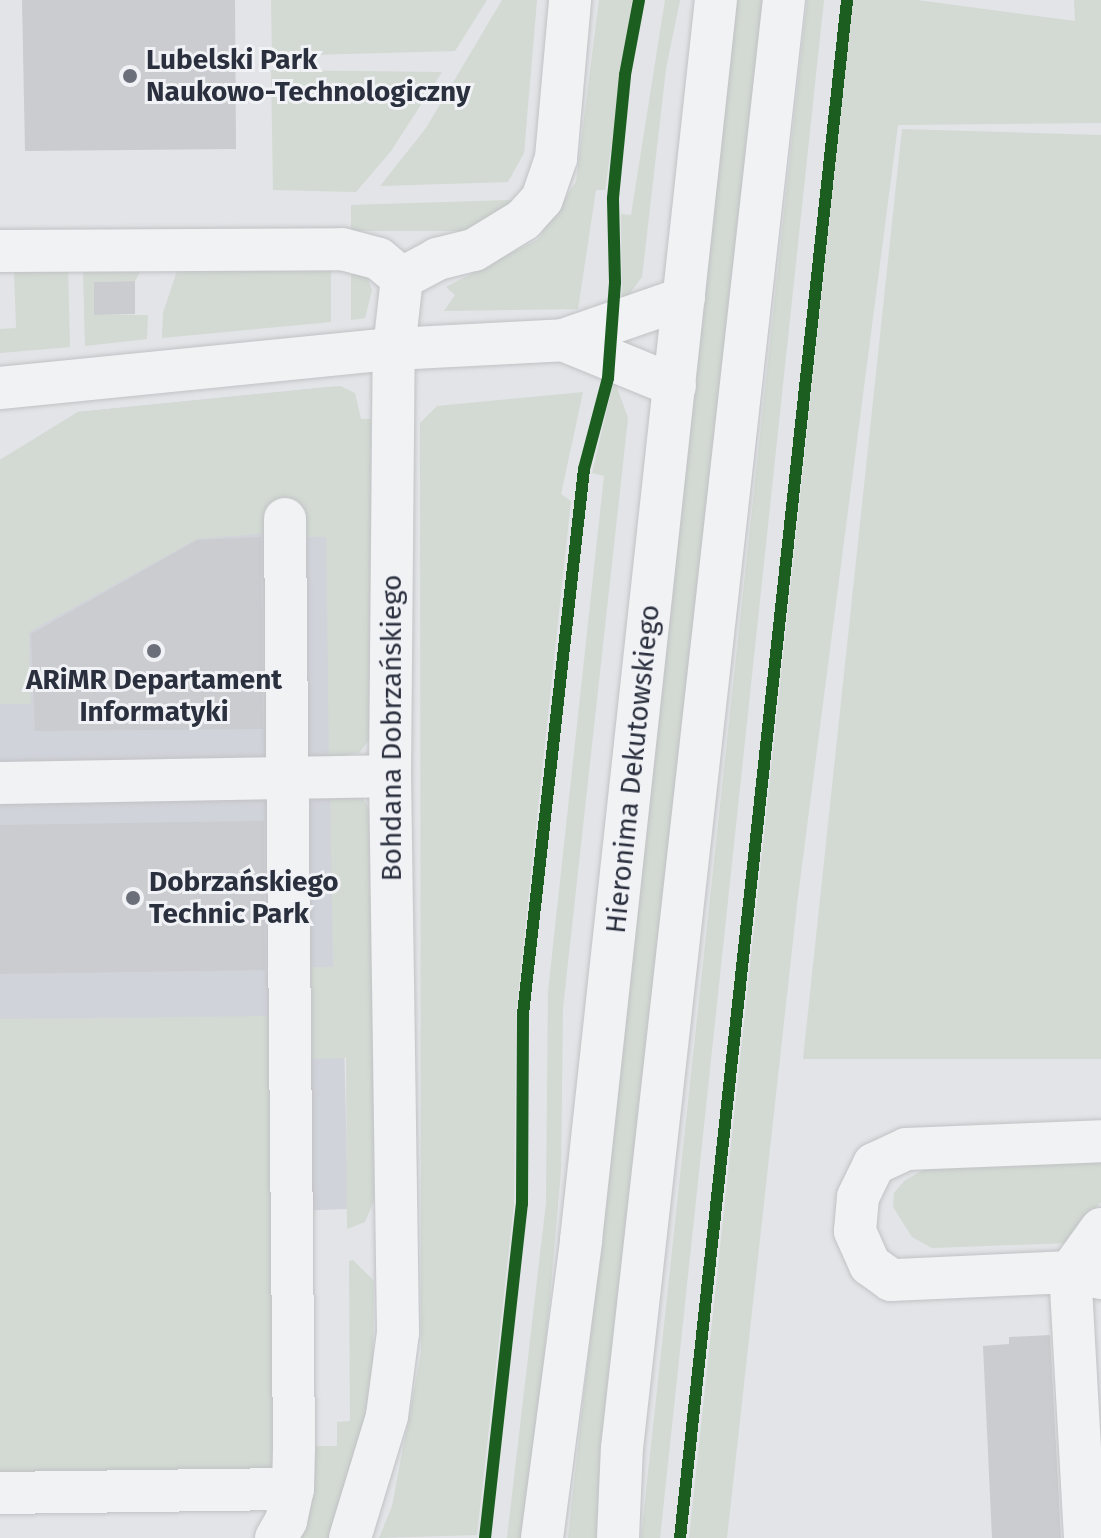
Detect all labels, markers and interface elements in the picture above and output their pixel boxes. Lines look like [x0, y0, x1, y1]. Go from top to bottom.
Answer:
place label: Lubelski Park Naukowo-Technologiczny [146, 43, 470, 109]
marker: Lubelski Park Naukowo-Technologiczny [121, 67, 139, 85]
street label: Bohdana Dobrzańskiego [375, 575, 409, 881]
street label: Hieronima Dekutowskiego [599, 603, 667, 935]
marker: ARiMR Departament Informatyki [145, 642, 163, 660]
place label: ARiMR Departament Informatyki [26, 663, 282, 729]
place label: Dobrzańskiego Technic Park [149, 865, 339, 931]
marker: Dobrzańskiego Technic Park [124, 889, 142, 907]

